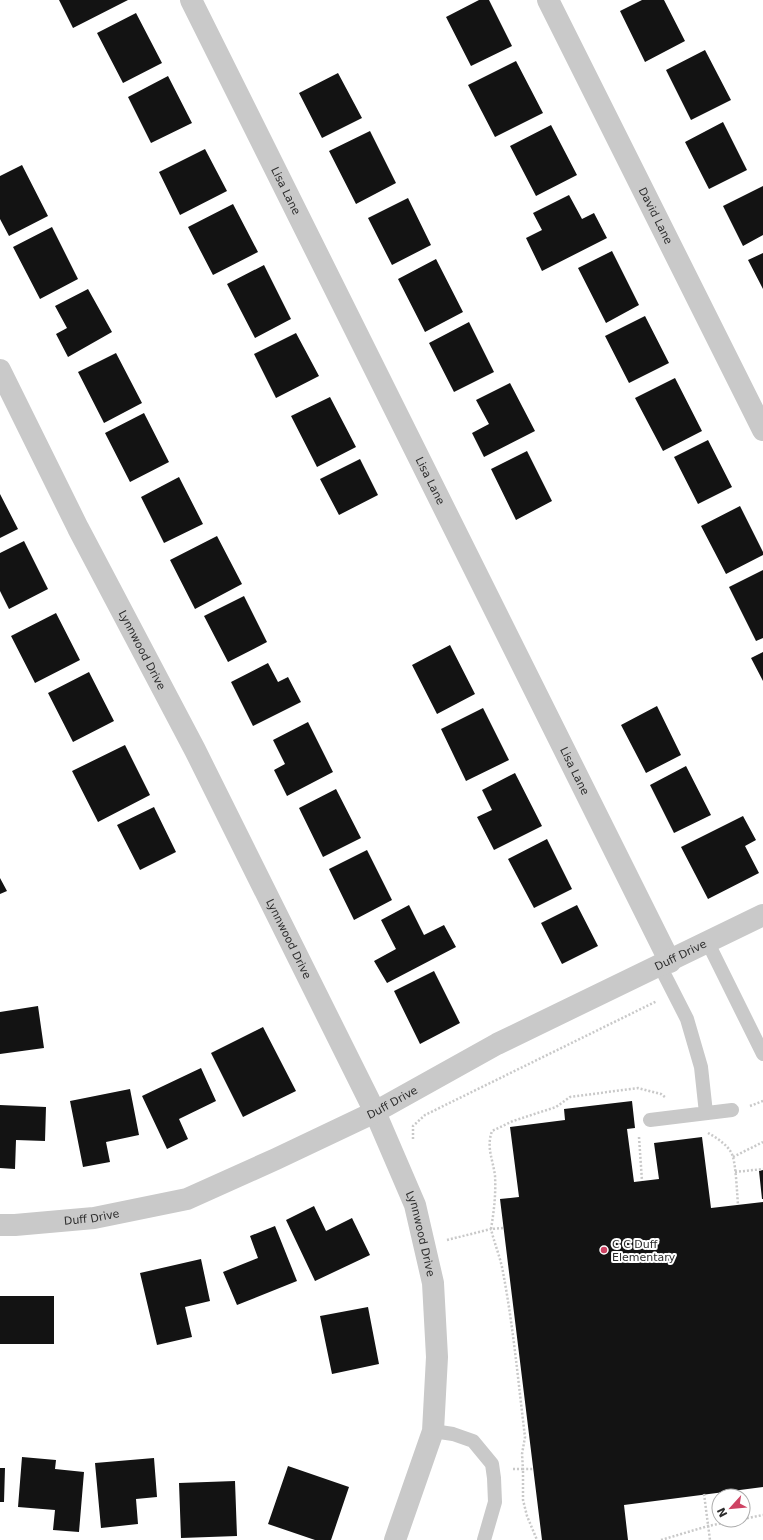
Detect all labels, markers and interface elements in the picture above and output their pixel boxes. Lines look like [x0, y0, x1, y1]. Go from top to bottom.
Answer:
street label: Lisa Lane [268, 165, 303, 217]
street label: David Lane [636, 185, 675, 247]
street label: Lisa Lane [413, 455, 447, 507]
street label: Lynnwood Drive [116, 608, 168, 692]
street label: Lisa Lane [557, 745, 592, 797]
street label: Lynnwood Drive [263, 897, 314, 981]
street label: Duff Drive [653, 937, 709, 974]
street label: Duff Drive [365, 1083, 420, 1122]
street label: Lynnwood Drive [403, 1189, 437, 1278]
street label: Duff Drive [63, 1207, 121, 1228]
place label: C C Duff Elementary [612, 1238, 676, 1264]
marker: C C Duff Elementary [599, 1245, 609, 1255]
north arrow [711, 1488, 751, 1528]
text: N [715, 1505, 730, 1519]

